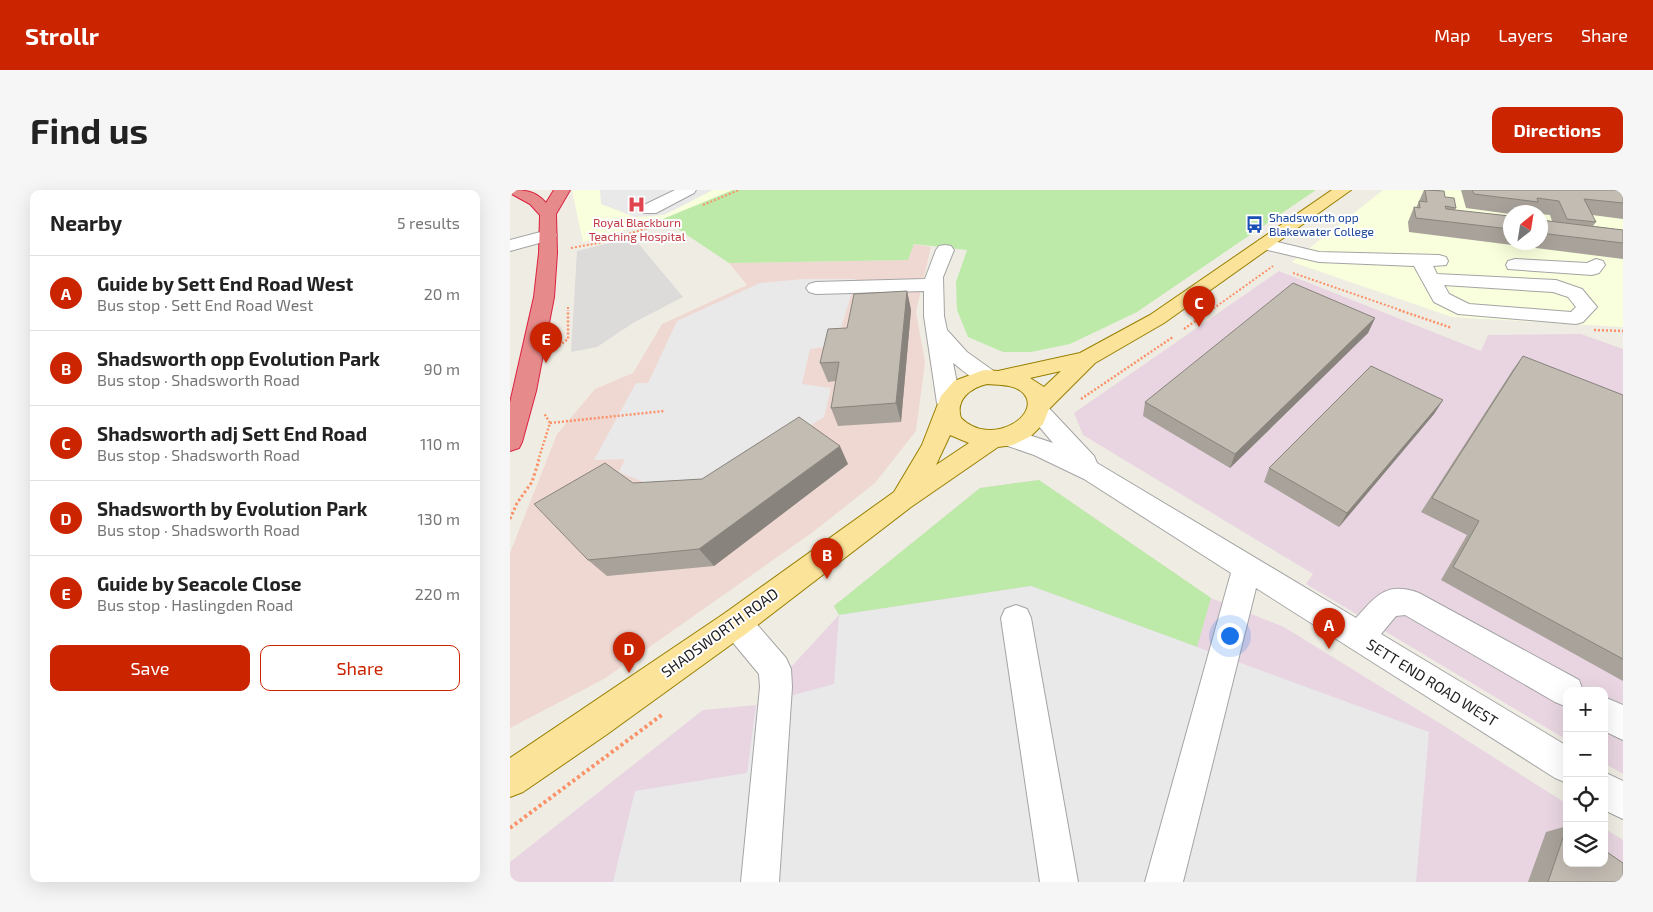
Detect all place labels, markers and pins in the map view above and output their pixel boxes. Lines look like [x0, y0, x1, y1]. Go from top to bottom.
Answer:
hospital icon: Royal Blackburn Teaching Hospital [627, 194, 647, 214]
place label: Shadsworth opp Blakewater College [1269, 210, 1374, 238]
place label: Royal Blackburn Teaching Hospital [589, 215, 686, 243]
bus stop icon: Shadsworth opp Blakewater College [1245, 215, 1265, 235]
pin: C [1183, 286, 1215, 327]
pin: E [530, 322, 562, 363]
pin: B [811, 538, 843, 579]
pin: A [1313, 608, 1345, 649]
pin: D [613, 632, 645, 673]

